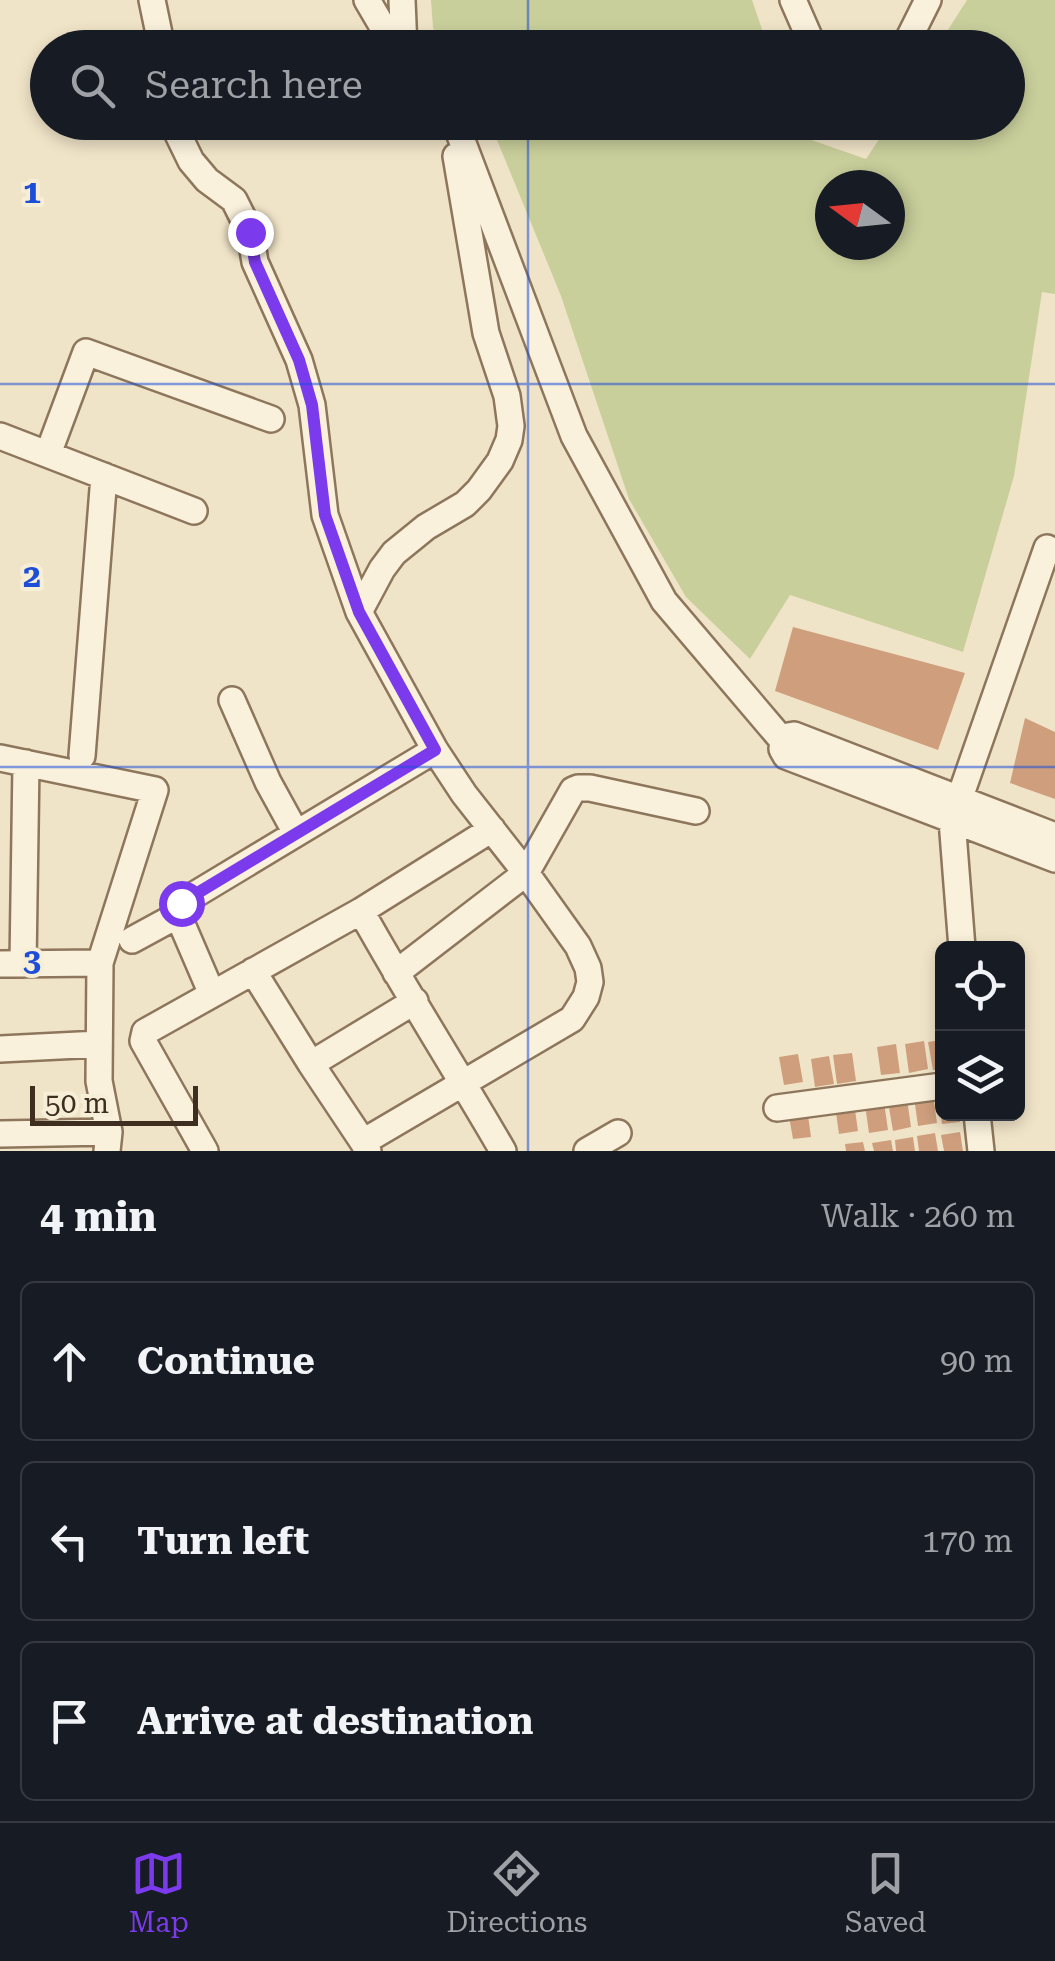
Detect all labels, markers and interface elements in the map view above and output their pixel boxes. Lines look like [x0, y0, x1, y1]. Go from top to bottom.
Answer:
search box [30, 30, 1025, 140]
icon: search [65, 58, 120, 113]
text: Search here [145, 63, 363, 107]
north arrow [815, 170, 905, 260]
text: 1 [23, 173, 41, 211]
route end [228, 210, 274, 256]
text: 2 [23, 557, 41, 595]
route start [159, 881, 205, 927]
text: 3 [23, 941, 41, 979]
map controls [935, 941, 1025, 1121]
button: locate [935, 941, 1025, 1031]
button: layers [935, 1031, 1025, 1121]
scale bar [30, 1081, 198, 1126]
text: 50 m [45, 1087, 109, 1120]
text: 4 min [40, 1192, 157, 1241]
text: Walk · 260 m [821, 1197, 1015, 1235]
icon: ahead [42, 1334, 97, 1389]
text: Continue [137, 1339, 315, 1383]
text: 90 m [940, 1342, 1013, 1380]
icon: left [42, 1514, 97, 1569]
text: Turn left [137, 1519, 309, 1563]
text: 170 m [922, 1522, 1013, 1560]
icon: arrive [42, 1694, 97, 1749]
text: Arrive at destination [137, 1699, 533, 1743]
tab: Map [129, 1846, 189, 1939]
tab: Directions [446, 1846, 587, 1939]
tab: Saved [845, 1846, 926, 1939]

